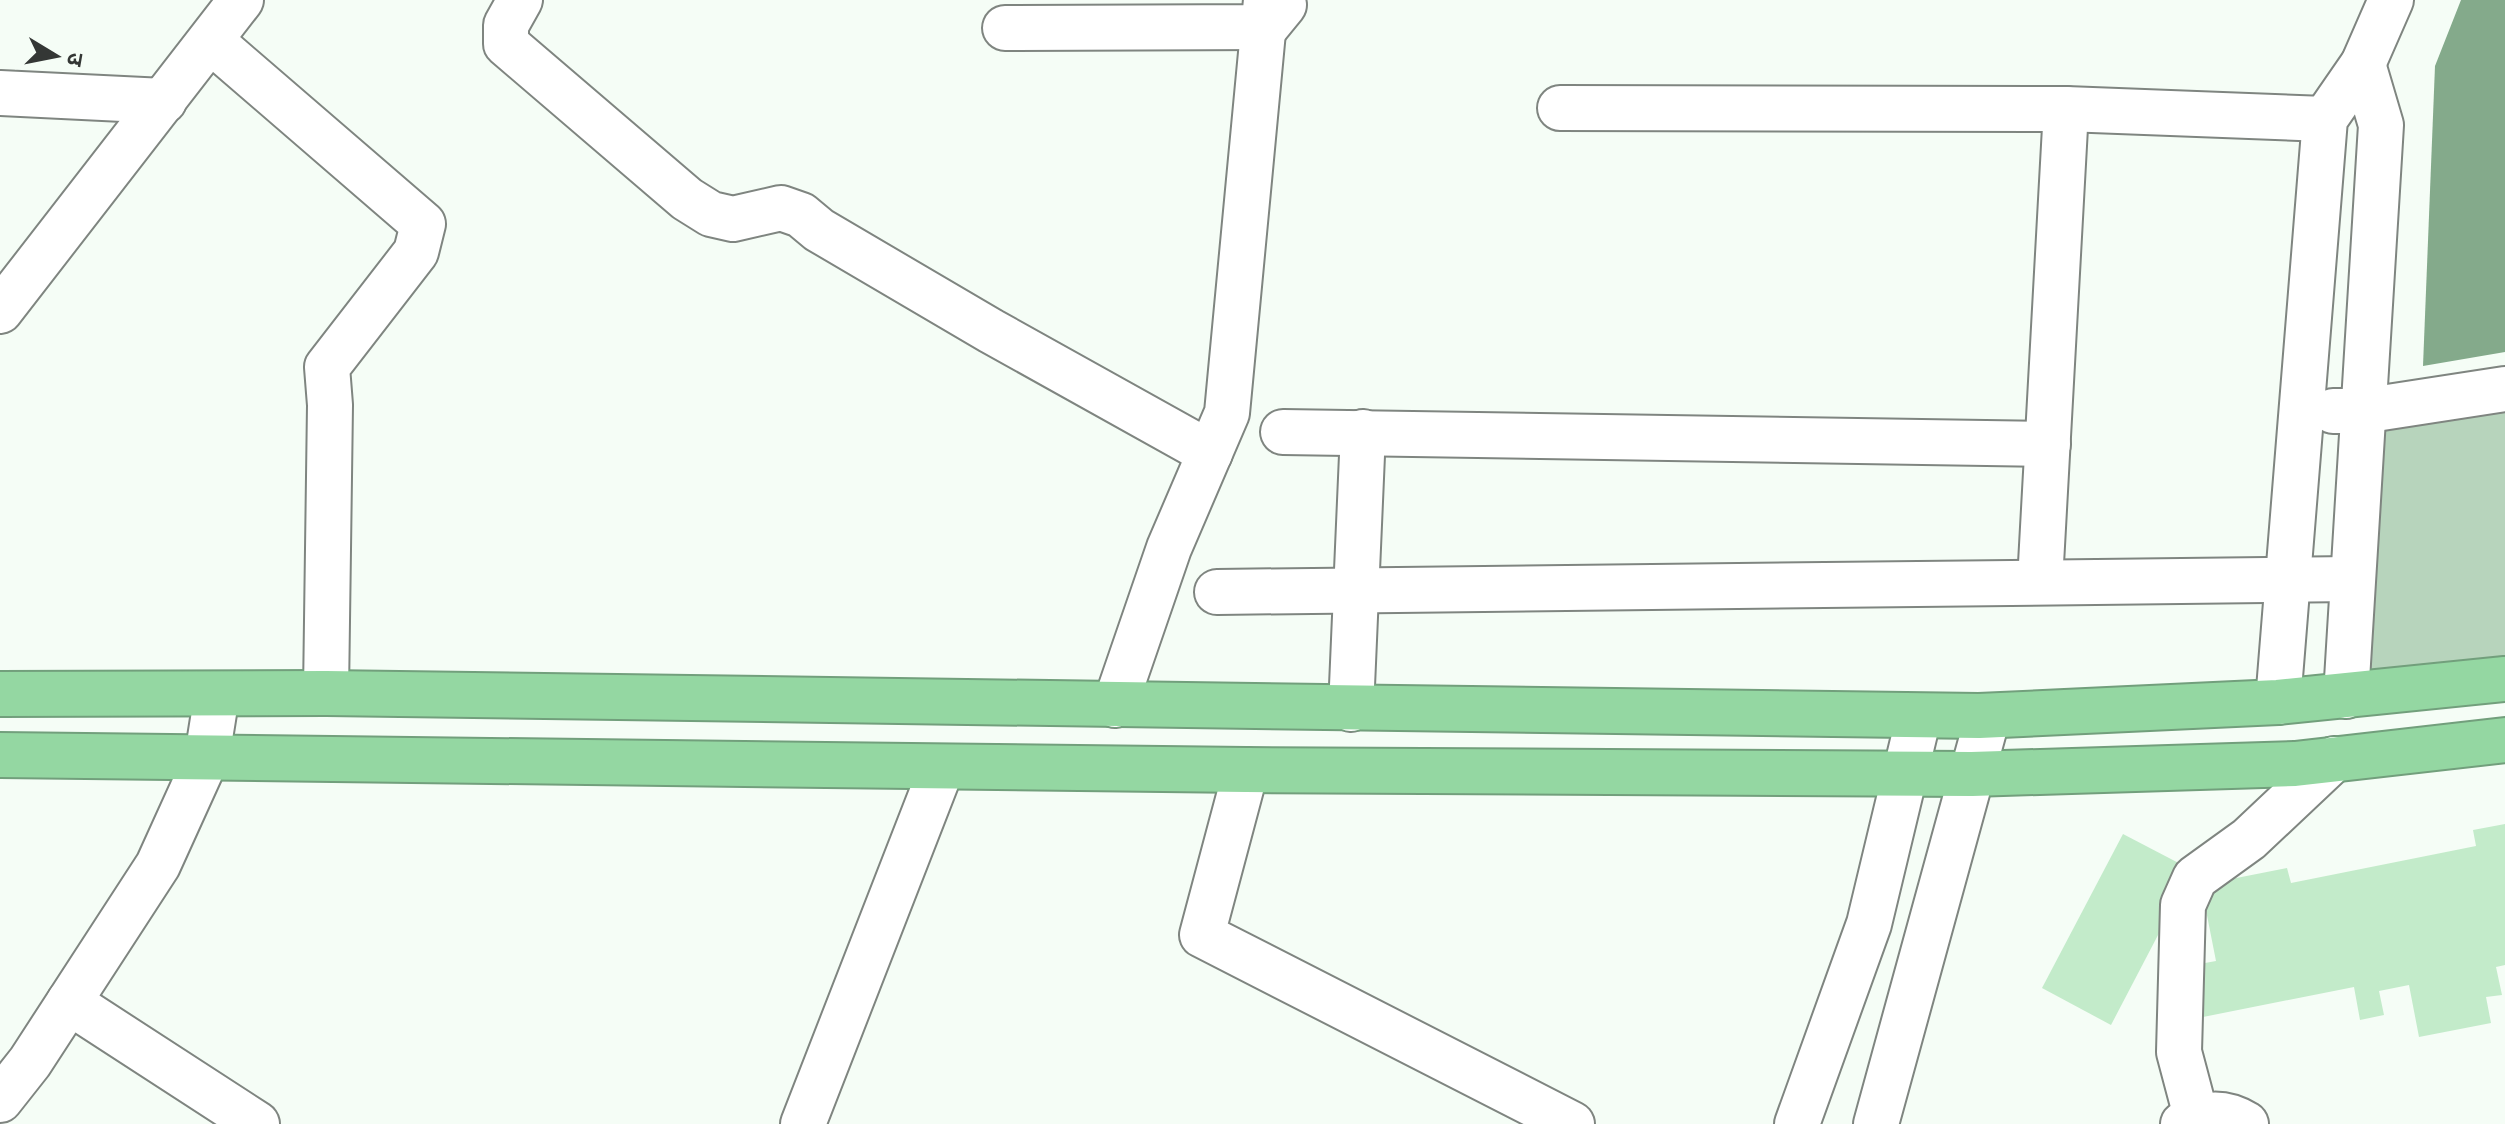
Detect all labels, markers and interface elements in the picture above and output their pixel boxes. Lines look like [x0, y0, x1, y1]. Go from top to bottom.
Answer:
north arrow [16, 16, 96, 96]
text: उ [62, 51, 90, 69]

